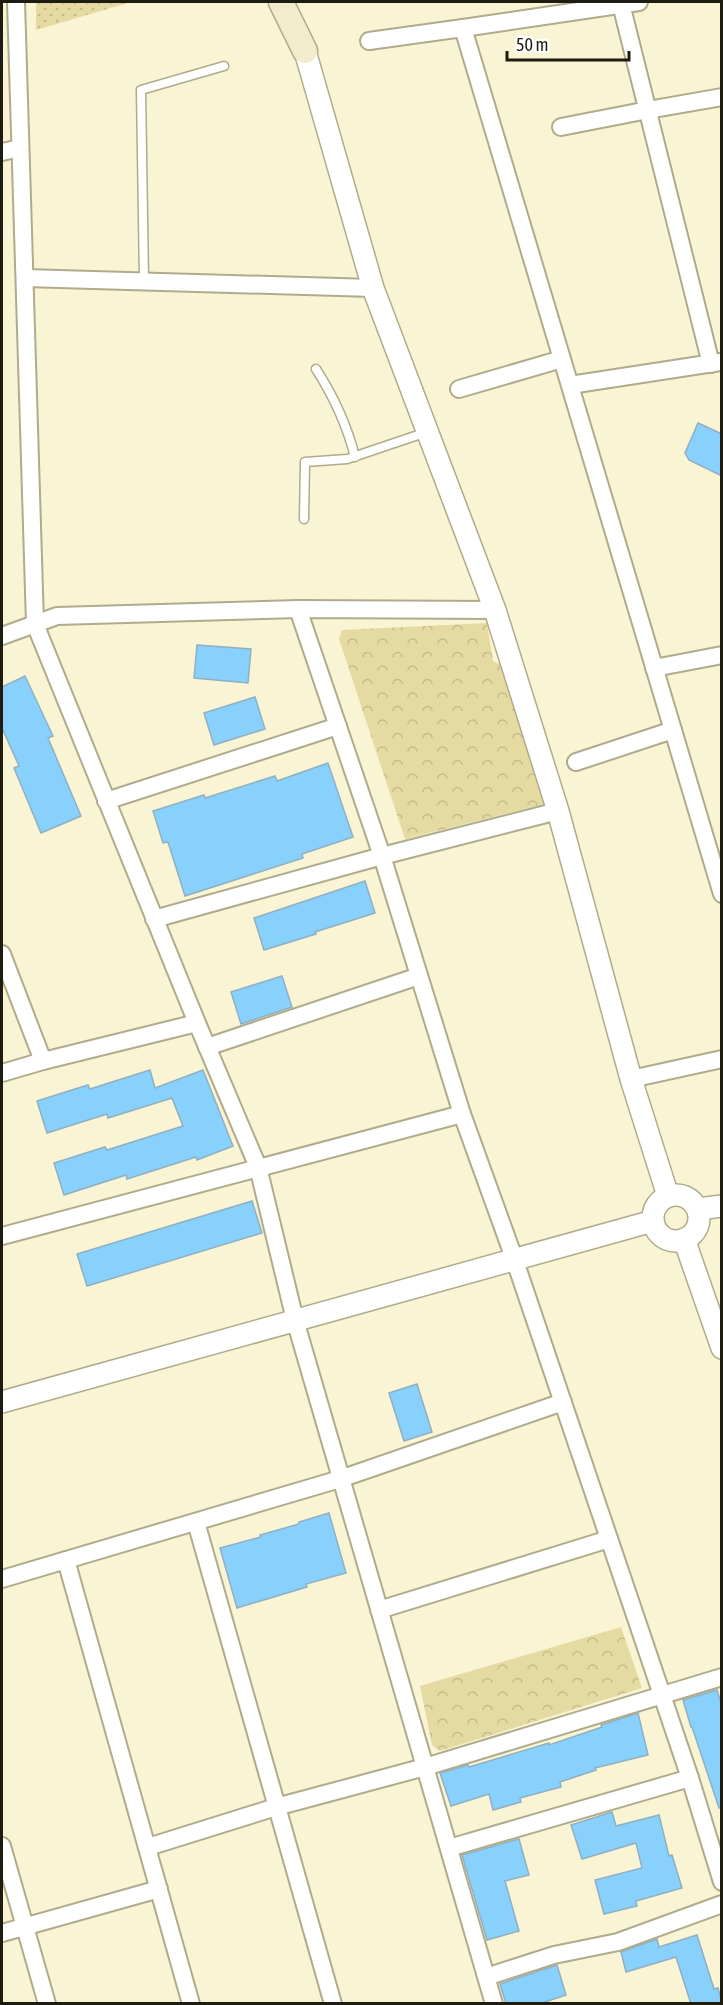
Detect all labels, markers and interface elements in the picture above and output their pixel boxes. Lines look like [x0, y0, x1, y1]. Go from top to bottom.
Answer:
scale bar [507, 24, 628, 62]
text: 50 m [516, 34, 548, 55]

